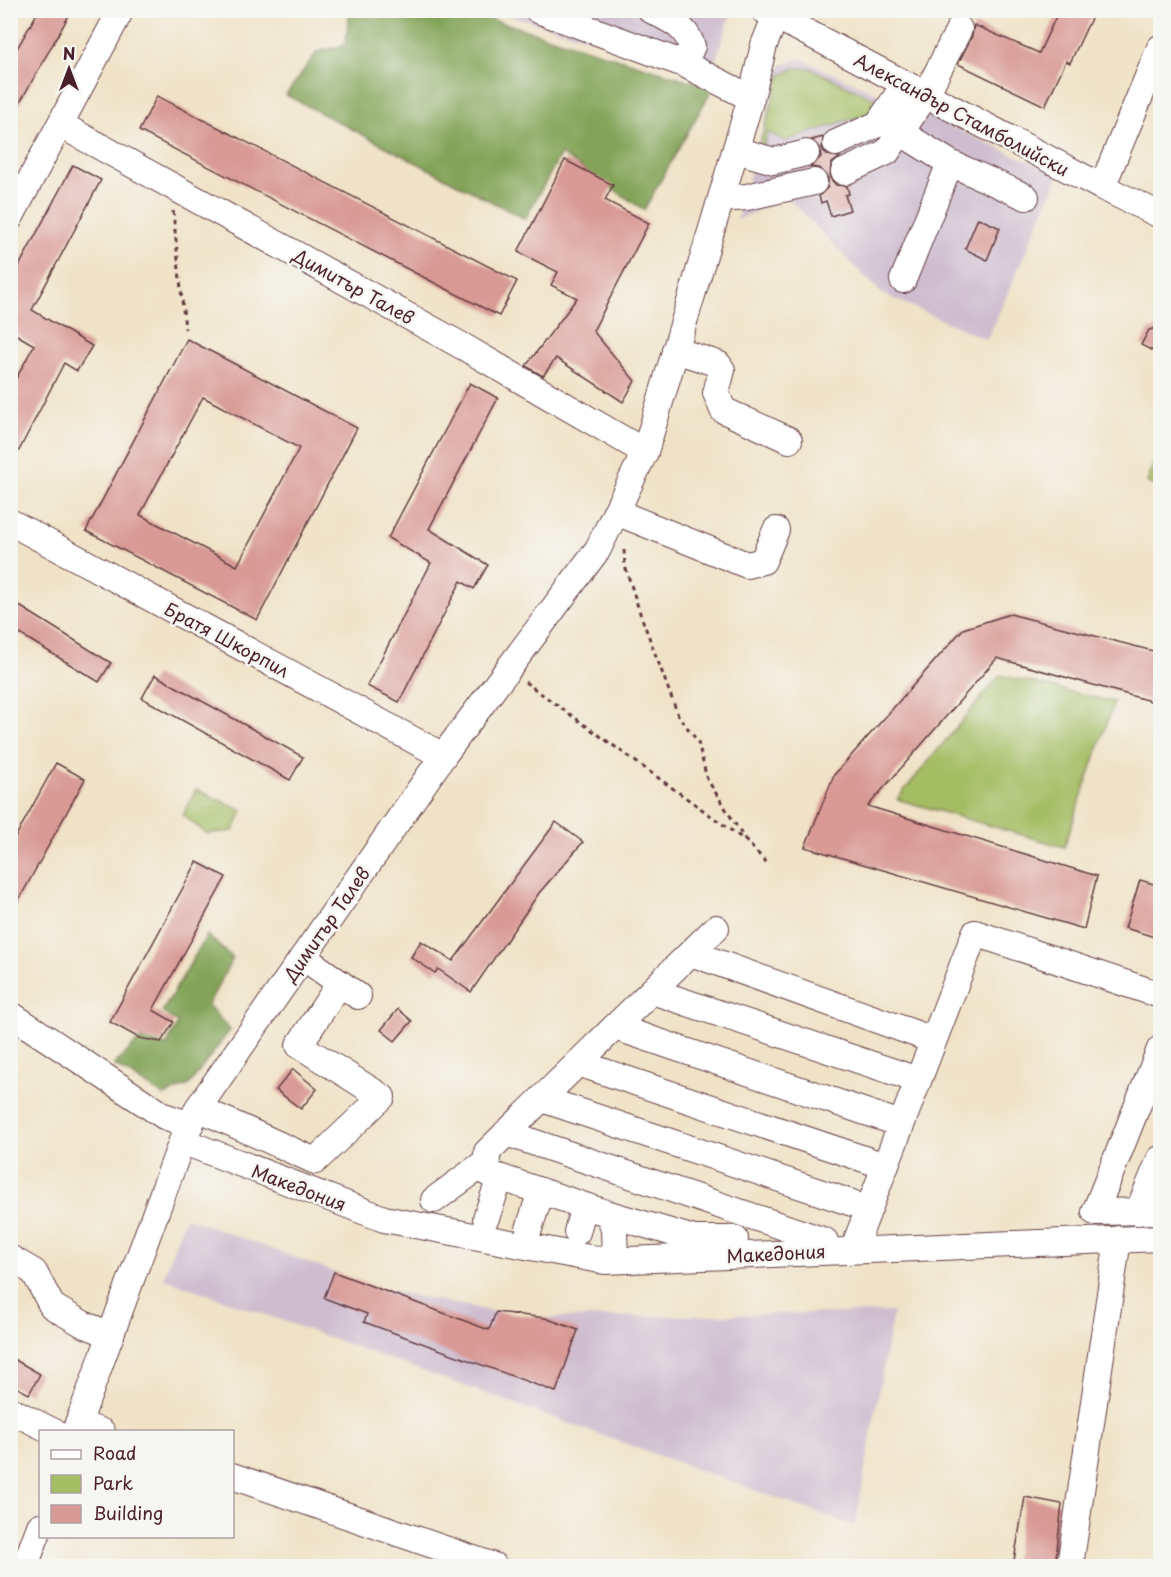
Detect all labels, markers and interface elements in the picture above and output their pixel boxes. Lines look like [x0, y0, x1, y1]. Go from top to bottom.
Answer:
north arrow [39, 39, 99, 99]
text: N [63, 41, 75, 65]
street label: Александър Стамболийски [850, 46, 1074, 182]
street label: Димитър Талев [288, 241, 420, 331]
street label: Братя Шкорпил [160, 595, 294, 683]
street label: Димитър Талев [276, 861, 376, 988]
street label: Македония [248, 1157, 350, 1217]
street label: Македония [726, 1237, 826, 1269]
legend [39, 1430, 234, 1538]
text: Road [93, 1439, 137, 1466]
text: Park [93, 1469, 133, 1496]
text: Building [93, 1499, 163, 1526]

